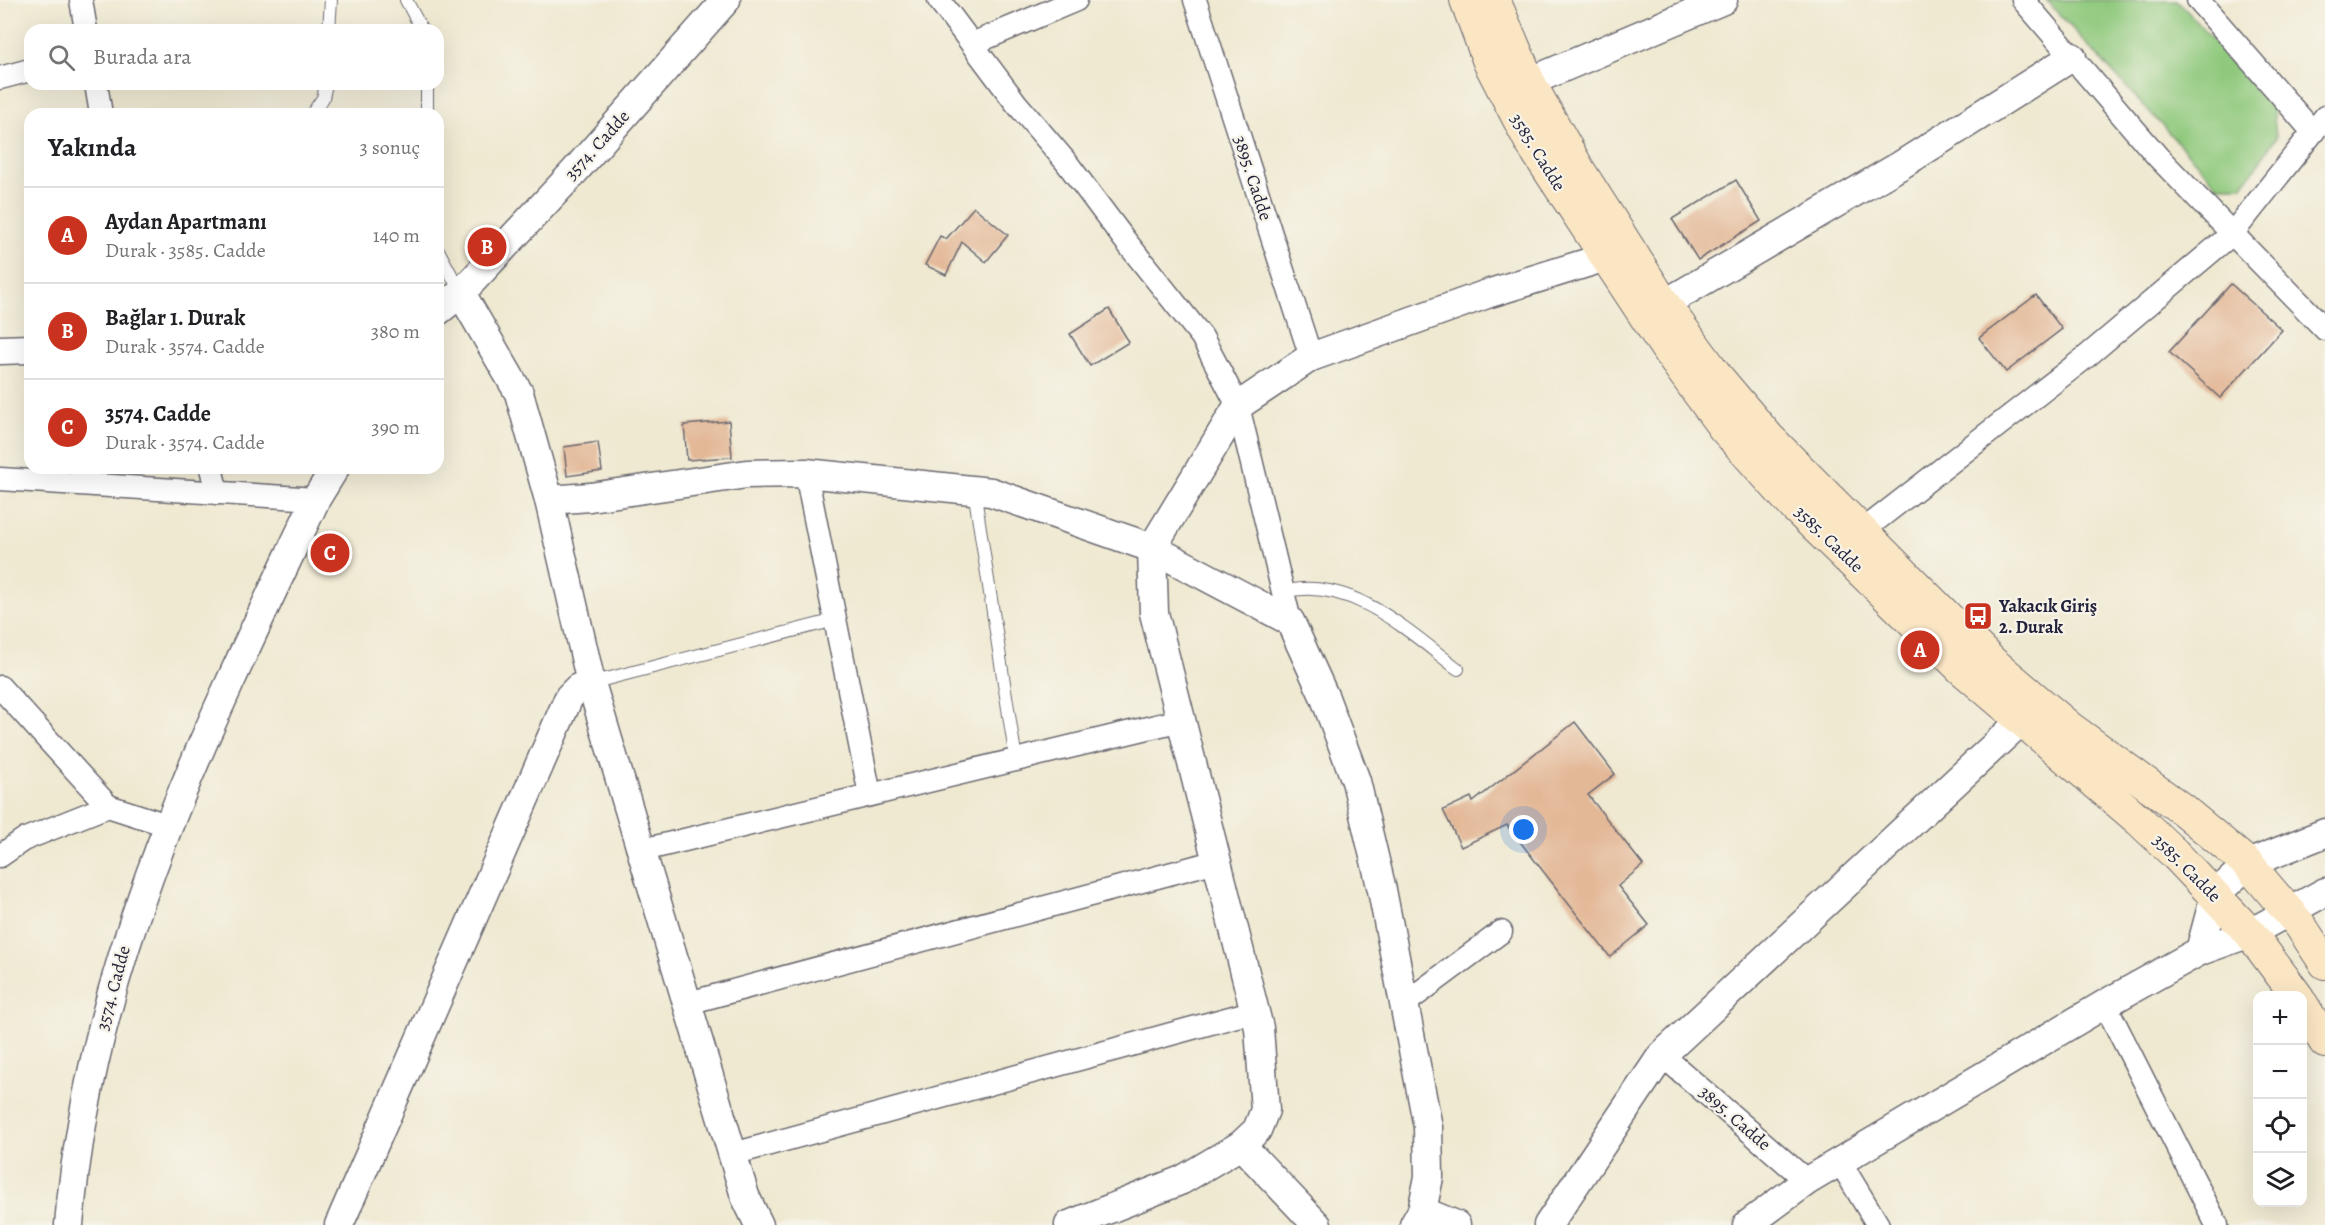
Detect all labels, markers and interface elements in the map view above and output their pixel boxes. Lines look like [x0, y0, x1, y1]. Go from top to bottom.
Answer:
search box [24, 24, 444, 90]
icon: search [45, 41, 78, 74]
text: Burada ara [93, 42, 192, 72]
street label: 3574. Cadde [559, 105, 635, 185]
street label: 3585. Cadde [1505, 109, 1571, 195]
text: Yakında [48, 130, 137, 165]
street label: 3895. Cadde [1228, 132, 1278, 224]
text: 3 sonuç [359, 134, 420, 161]
text: Aydan Apartmanı [105, 207, 267, 237]
text: A [61, 222, 74, 249]
text: 140 m [373, 222, 420, 249]
pin: B [468, 224, 506, 270]
text: Durak · 3585. Cadde [105, 237, 266, 264]
text: Bağlar 1. Durak [105, 303, 245, 333]
text: B [61, 318, 74, 345]
text: 380 m [371, 318, 420, 345]
text: Durak · 3574. Cadde [105, 333, 265, 360]
text: 3574. Cadde [105, 399, 211, 429]
text: C [61, 414, 74, 441]
text: 390 m [371, 414, 420, 441]
text: Durak · 3574. Cadde [105, 429, 265, 456]
street label: 3585. Cadde [1789, 500, 1869, 578]
pin: C [310, 530, 350, 576]
place label: Yakacık Giriş 2. Durak [1998, 594, 2097, 639]
bus stop icon: Yakacık Giriş 2. Durak [1962, 600, 1994, 632]
pin: A [1900, 628, 1940, 672]
your location [1509, 815, 1538, 844]
street label: 3585. Cadde [2148, 829, 2226, 907]
street label: 3574. Cadde [90, 943, 136, 1033]
map controls [2253, 991, 2307, 1207]
button: + [2253, 991, 2307, 1045]
button: − [2253, 1045, 2307, 1099]
street label: 3895. Cadde [1694, 1080, 1776, 1156]
button: locate [2253, 1099, 2307, 1153]
button: layers [2253, 1153, 2307, 1207]

